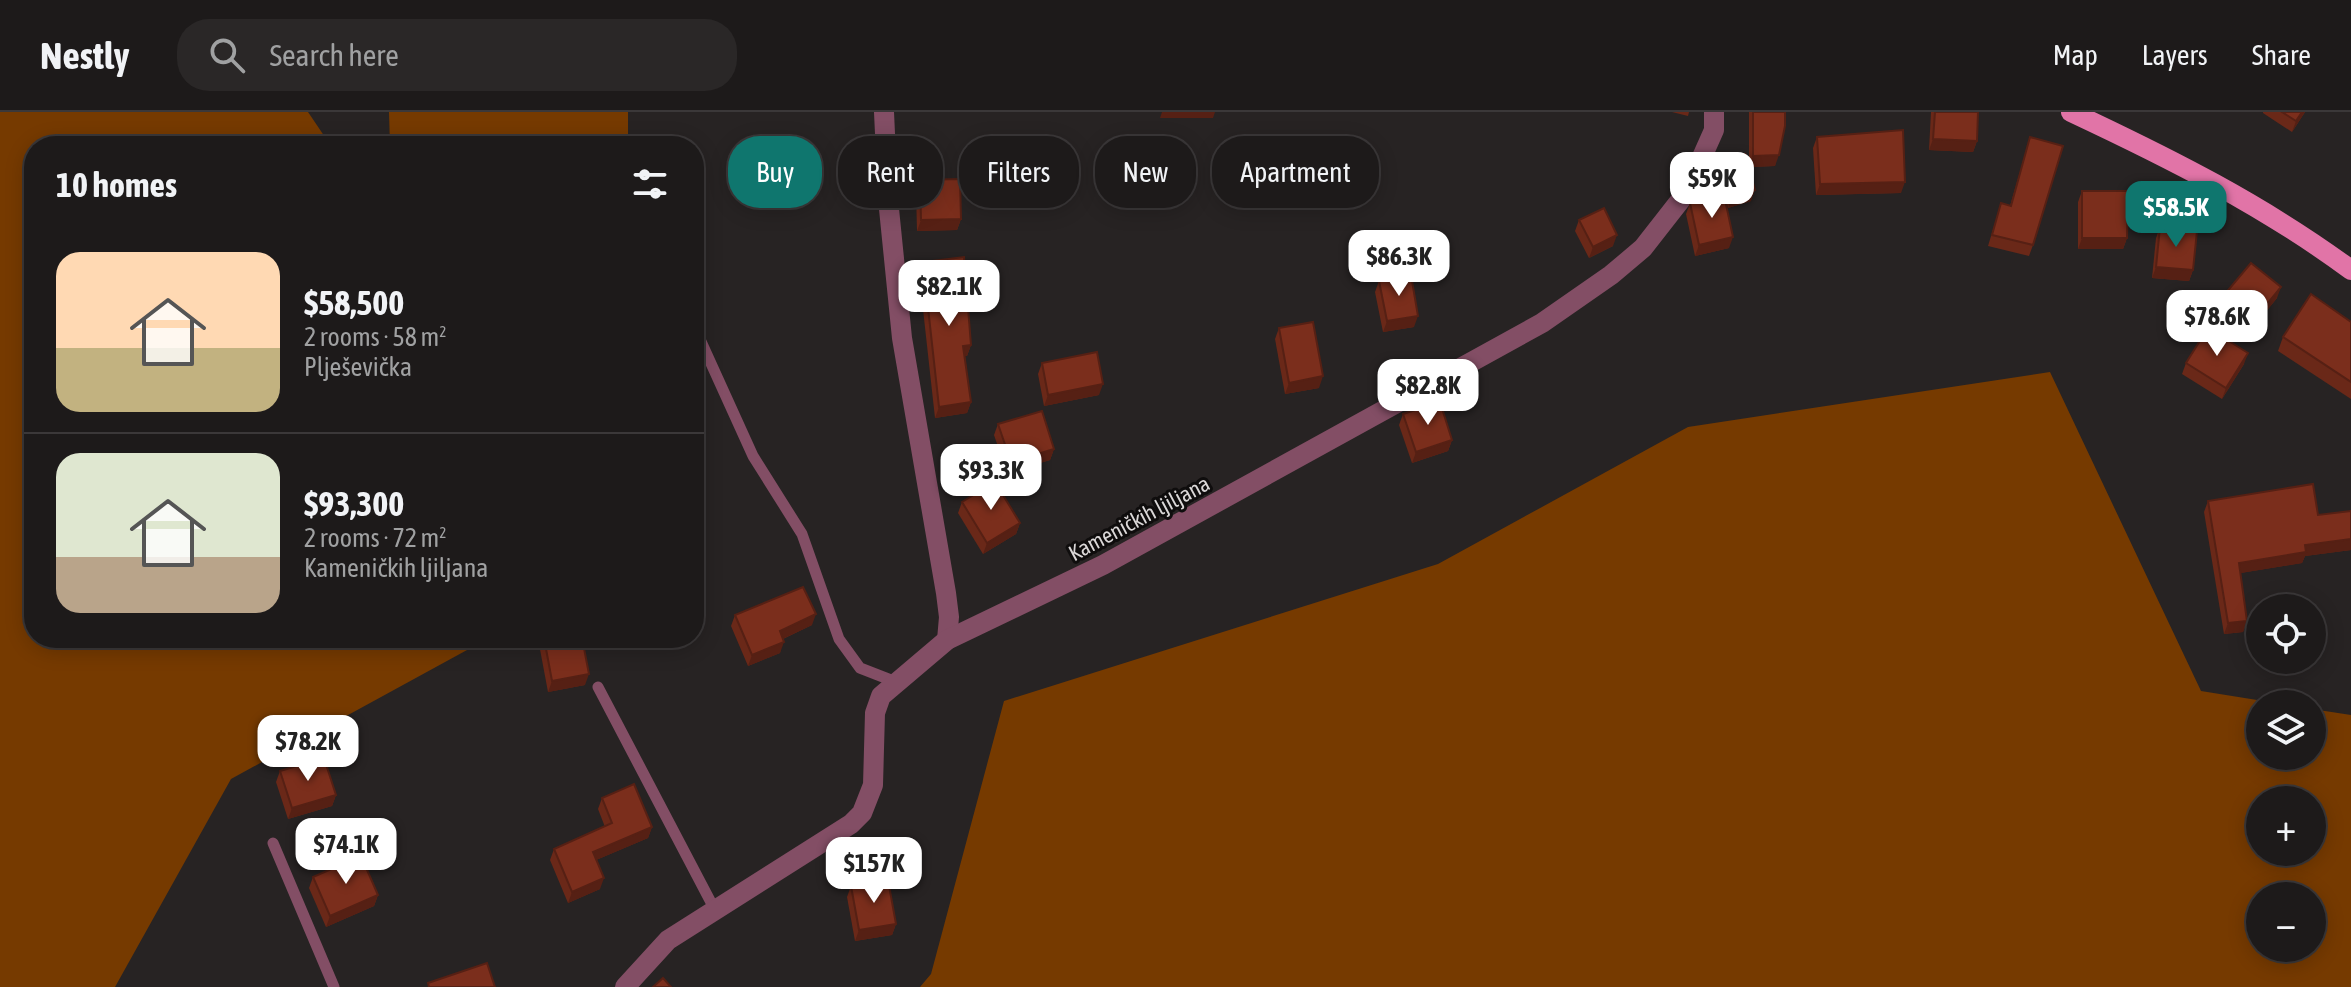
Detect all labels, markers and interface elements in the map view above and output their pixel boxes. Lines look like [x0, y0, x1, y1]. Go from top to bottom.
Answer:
search box [177, 19, 737, 91]
icon: search [205, 33, 249, 77]
text: Nestly [40, 34, 129, 77]
text: Search here [269, 38, 399, 72]
text: Map [2053, 39, 2098, 71]
text: Layers [2142, 39, 2208, 71]
text: Share [2252, 39, 2311, 71]
chip: Buy [728, 136, 822, 208]
chip: Rent [838, 136, 943, 208]
chip: Filters [959, 136, 1079, 208]
chip: New [1095, 136, 1196, 208]
chip: Apartment [1212, 136, 1379, 208]
pin: $59K [1665, 152, 1759, 220]
icon: filters [628, 162, 672, 206]
text: $59K [1688, 163, 1736, 193]
text: 10 homes [56, 165, 177, 204]
pin: $58.5K [2111, 181, 2241, 249]
text: $58.5K [2144, 192, 2208, 222]
pin: $86.3K [1334, 230, 1464, 298]
text: $86.3K [1367, 241, 1431, 271]
pin: $82.1K [884, 260, 1014, 328]
text: $82.1K [917, 271, 981, 301]
text: $58,500 [304, 283, 404, 322]
icon: home [120, 284, 216, 380]
pin: $78.6K [2152, 290, 2282, 358]
text: $78.6K [2185, 301, 2249, 331]
text: 2 rooms · 58 m² [304, 322, 446, 352]
text: Plješevička [304, 352, 412, 382]
pin: $82.8K [1363, 359, 1493, 427]
text: $82.8K [1396, 370, 1460, 400]
pin: $93.3K [926, 444, 1056, 512]
text: $93.3K [959, 455, 1023, 485]
street label: Kameničkih ljiljana [1064, 470, 1214, 566]
text: $93,300 [304, 484, 404, 523]
icon: home [120, 485, 216, 581]
text: 2 rooms · 72 m² [304, 523, 446, 553]
text: Kameničkih ljiljana [304, 553, 488, 583]
map controls [2246, 594, 2326, 962]
button: locate [2246, 594, 2326, 674]
button: layers [2246, 690, 2326, 770]
pin: $78.2K [243, 715, 373, 783]
text: $78.2K [276, 726, 340, 756]
button: + [2246, 786, 2326, 866]
pin: $74.1K [281, 818, 411, 886]
text: $74.1K [314, 829, 378, 859]
pin: $157K [818, 837, 930, 905]
text: $157K [844, 848, 904, 878]
button: − [2246, 882, 2326, 962]

